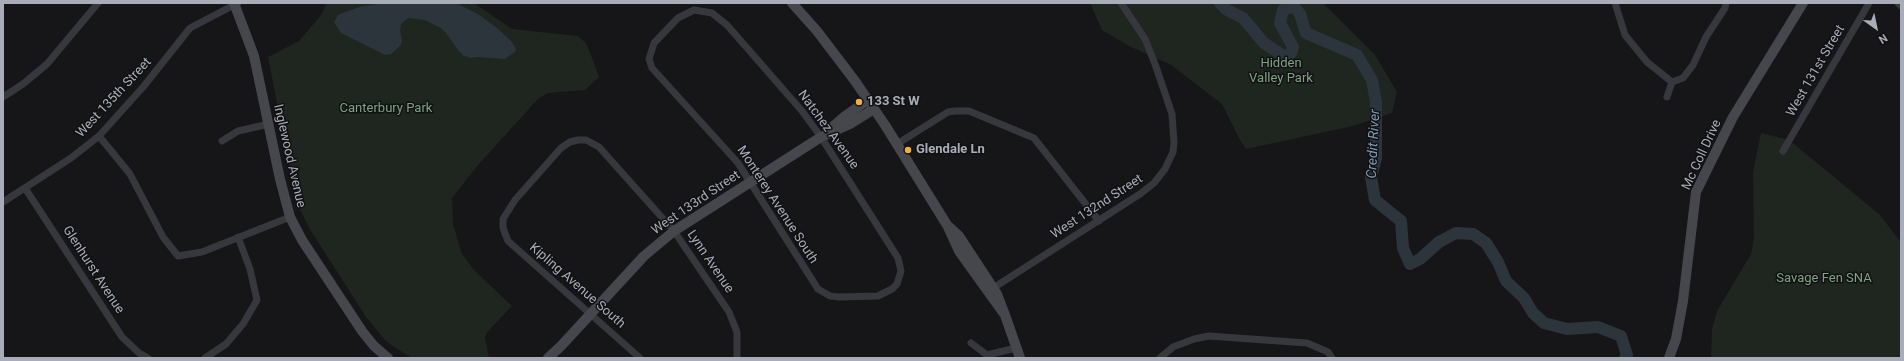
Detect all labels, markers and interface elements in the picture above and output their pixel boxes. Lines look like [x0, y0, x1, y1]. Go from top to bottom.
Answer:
north arrow [1856, 8, 1896, 48]
street label: West 131st Street [1784, 23, 1848, 119]
text: N [1876, 31, 1890, 46]
street label: West 135th Street [73, 55, 155, 141]
park label: Hidden Valley Park [1249, 56, 1313, 87]
street label: Natchez Avenue [794, 88, 862, 172]
place label: 133 St W [867, 94, 920, 110]
marker: 133 St W [854, 97, 864, 107]
park label: Canterbury Park [340, 101, 432, 117]
street label: Inglewood Avenue [270, 103, 308, 209]
water label: Credit River [1364, 109, 1384, 179]
street label: Mc Coll Drive [1679, 117, 1725, 193]
place label: Glendale Ln [916, 142, 985, 158]
street label: Monterey Avenue South [733, 143, 821, 267]
marker: Glendale Ln [903, 145, 913, 155]
street label: West 133rd Street [649, 168, 743, 238]
street label: West 132nd Street [1048, 171, 1146, 243]
street label: Glenhurst Avenue [59, 223, 127, 317]
street label: Lynn Avenue [683, 228, 737, 296]
street label: Kipling Avenue South [526, 240, 628, 332]
park label: Savage Fen SNA [1776, 271, 1872, 287]

